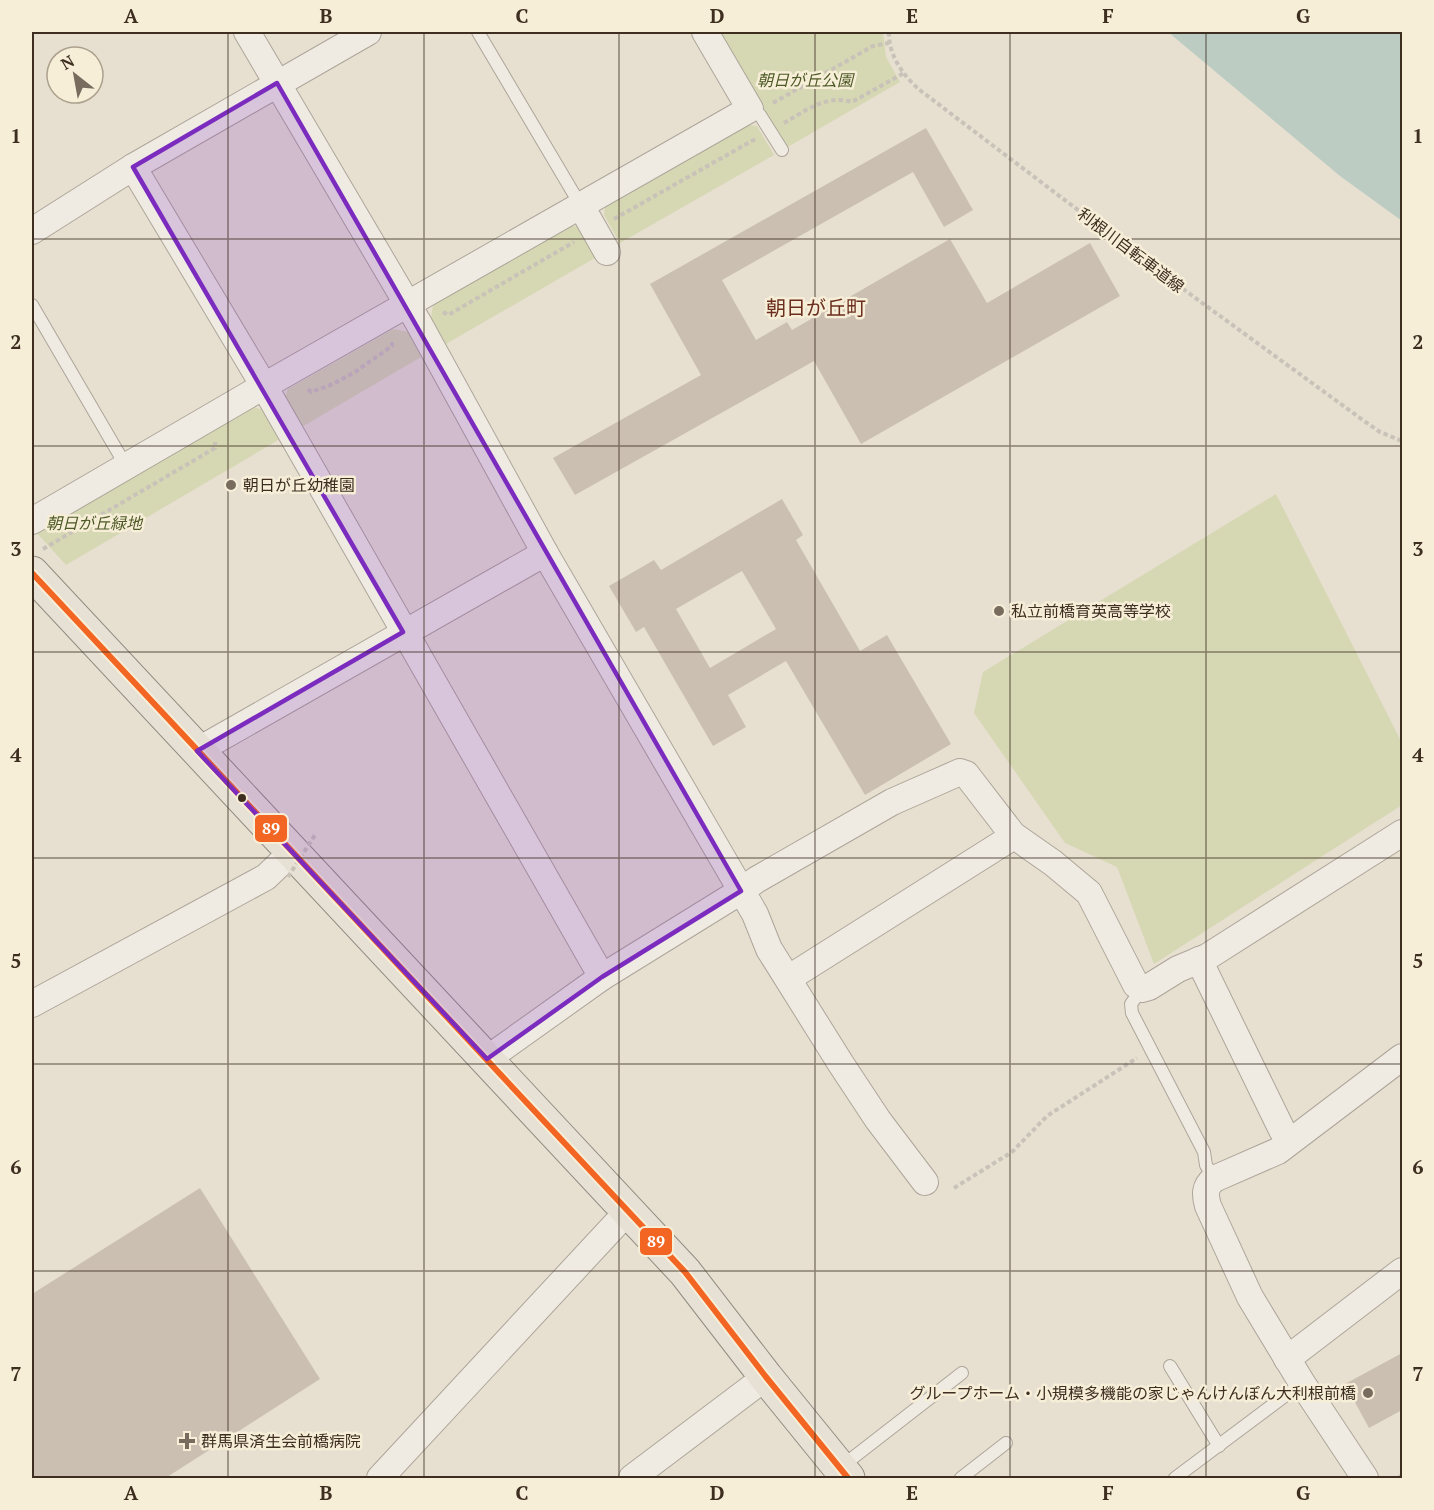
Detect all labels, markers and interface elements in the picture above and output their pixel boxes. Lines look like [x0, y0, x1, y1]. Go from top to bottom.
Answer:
text: A [124, 2, 139, 29]
text: B [320, 2, 333, 29]
text: C [515, 2, 529, 29]
text: D [710, 2, 724, 29]
text: E [906, 2, 918, 29]
text: F [1102, 2, 1114, 29]
text: G [1296, 2, 1310, 29]
north arrow [45, 45, 105, 105]
text: N [56, 50, 78, 75]
park label: 朝日が丘公園 [757, 69, 855, 91]
text: 1 [10, 122, 22, 149]
text: 1 [1412, 122, 1424, 149]
street label: 利根川自転車道線 [1073, 203, 1189, 297]
district label: 朝日が丘町 [766, 294, 866, 321]
text: 2 [10, 328, 22, 355]
text: 2 [1412, 328, 1424, 355]
place label: 朝日が丘幼稚園 [243, 474, 355, 496]
marker: 朝日が丘幼稚園 [224, 478, 238, 492]
park label: 朝日が丘緑地 [46, 512, 144, 534]
text: 3 [10, 535, 22, 562]
text: 3 [1412, 535, 1424, 562]
place label: 私立前橋育英高等学校 [1011, 600, 1171, 622]
marker: 私立前橋育英高等学校 [992, 604, 1006, 618]
text: 4 [10, 741, 22, 768]
text: 4 [1412, 741, 1424, 768]
unlabelled marker [236, 792, 248, 804]
line badge: 89 [254, 814, 288, 843]
text: 89 [262, 817, 280, 839]
text: 5 [10, 947, 22, 974]
text: 5 [1412, 947, 1424, 974]
text: 6 [10, 1153, 22, 1180]
text: 6 [1412, 1153, 1424, 1180]
line badge: 89 [639, 1227, 673, 1256]
text: 89 [647, 1230, 665, 1252]
text: 7 [10, 1360, 22, 1387]
text: 7 [1412, 1360, 1424, 1387]
place label: グループホーム・小規模多機能の家じゃんけんぽん大利根前橋 [909, 1382, 1356, 1404]
marker: グループホーム・小規模多機能の家じゃんけんぽん大利根前橋 [1361, 1386, 1375, 1400]
place label: 群馬県済生会前橋病院 [201, 1430, 361, 1452]
marker: 群馬県済生会前橋病院 [178, 1432, 196, 1450]
text: A [124, 1479, 139, 1506]
text: B [320, 1479, 333, 1506]
text: C [515, 1479, 529, 1506]
text: D [710, 1479, 724, 1506]
text: E [906, 1479, 918, 1506]
text: F [1102, 1479, 1114, 1506]
text: G [1296, 1479, 1310, 1506]

